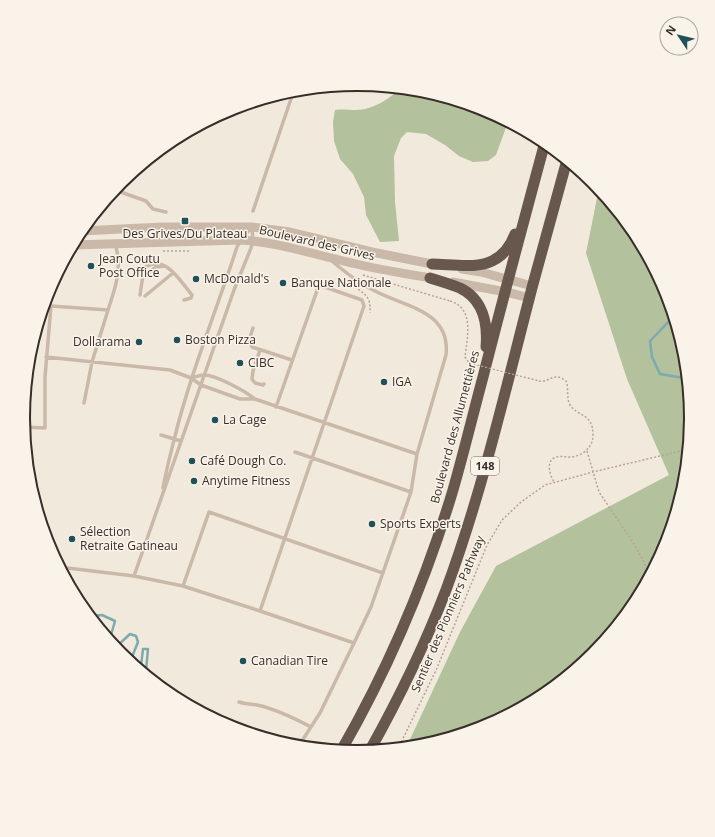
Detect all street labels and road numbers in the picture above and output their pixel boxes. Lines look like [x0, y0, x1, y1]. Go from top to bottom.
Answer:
street label: Boulevard des Grives [258, 221, 377, 264]
street label: Boulevard des Allumettières [426, 348, 483, 505]
road number: 148 [471, 457, 499, 475]
street label: Sentier des Pionniers Pathway [407, 532, 489, 695]

